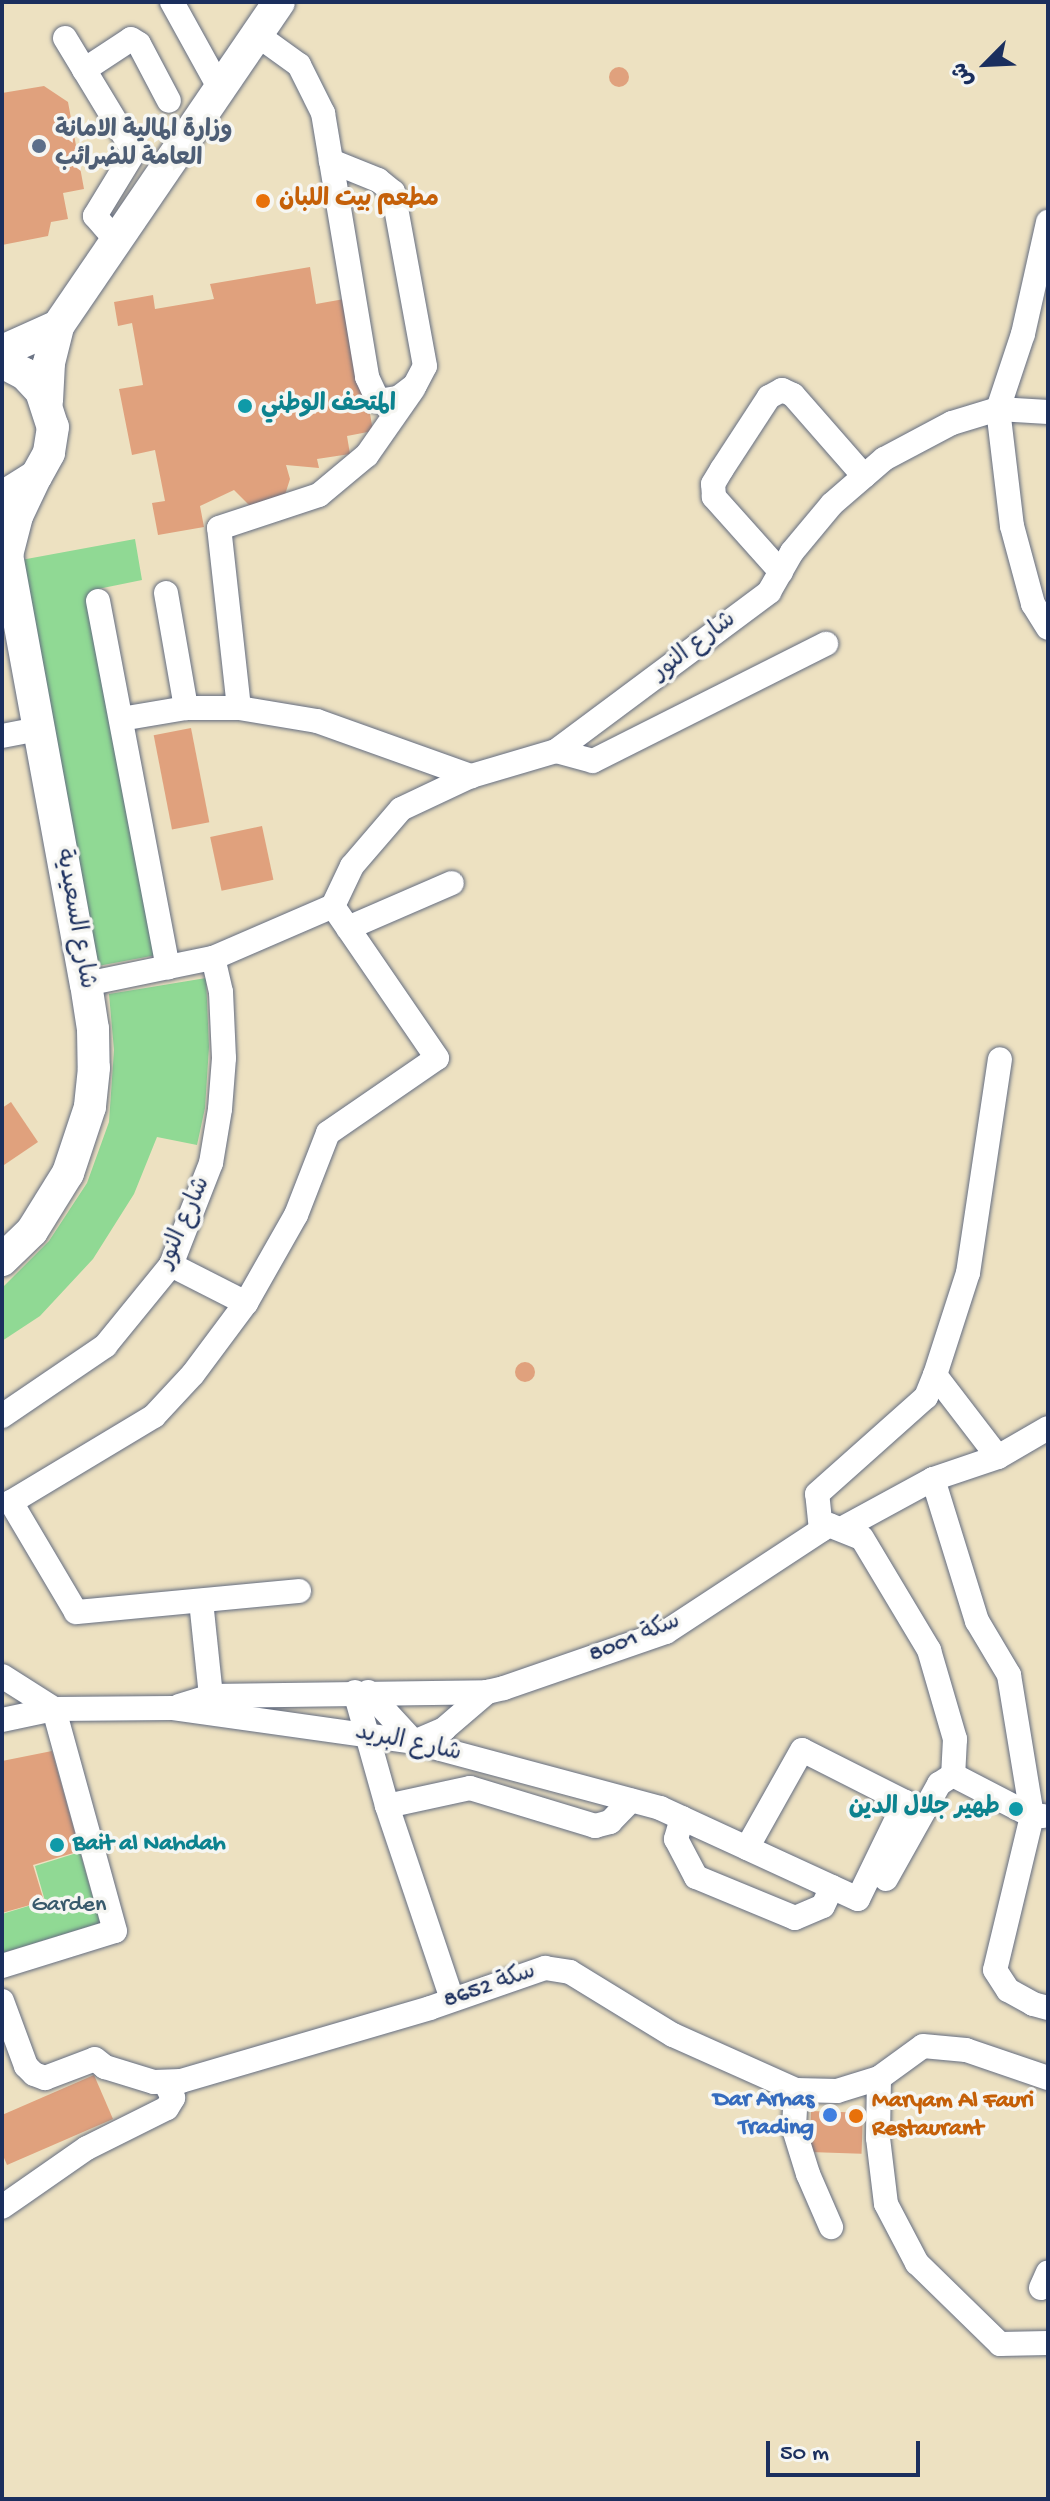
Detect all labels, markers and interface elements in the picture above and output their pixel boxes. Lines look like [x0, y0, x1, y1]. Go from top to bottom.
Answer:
north arrow [946, 24, 1026, 104]
text: ش [947, 57, 981, 90]
place label: وزارة المالية الامانة العامة للضرائب [55, 118, 233, 174]
marker: وزارة المالية الامانة العامة للضرائب [30, 137, 48, 155]
place label: مطعم بيت اللبان [279, 187, 439, 215]
marker: مطعم بيت اللبان [254, 192, 272, 210]
place label: المتحف الوطني [261, 392, 396, 420]
marker: المتحف الوطني [236, 397, 254, 415]
street label: شارع النور [648, 606, 742, 688]
street label: شارع السعيدية [48, 847, 100, 991]
street label: شارع النور [152, 1173, 218, 1273]
street label: سكة 8001 [585, 1608, 685, 1670]
street label: شارع البريد [352, 1719, 464, 1769]
place label: طهير جلال الدين [849, 1795, 1000, 1823]
marker: طهير جلال الدين [1007, 1800, 1025, 1818]
place label: Bait al Nahdah [73, 1831, 226, 1859]
marker: Bait al Nahdah [48, 1836, 66, 1854]
park label: Garden [32, 1892, 106, 1920]
street label: سكة 8652 [440, 1958, 540, 2016]
place label: Dar Arhas Trading [713, 2087, 814, 2143]
place label: Maryam Al Fauri Restaurant [872, 2088, 1034, 2144]
marker: Dar Arhas Trading [821, 2106, 839, 2124]
marker: Maryam Al Fauri Restaurant [847, 2107, 865, 2125]
scale bar [770, 2425, 924, 2475]
text: 50 m [780, 2440, 829, 2469]

